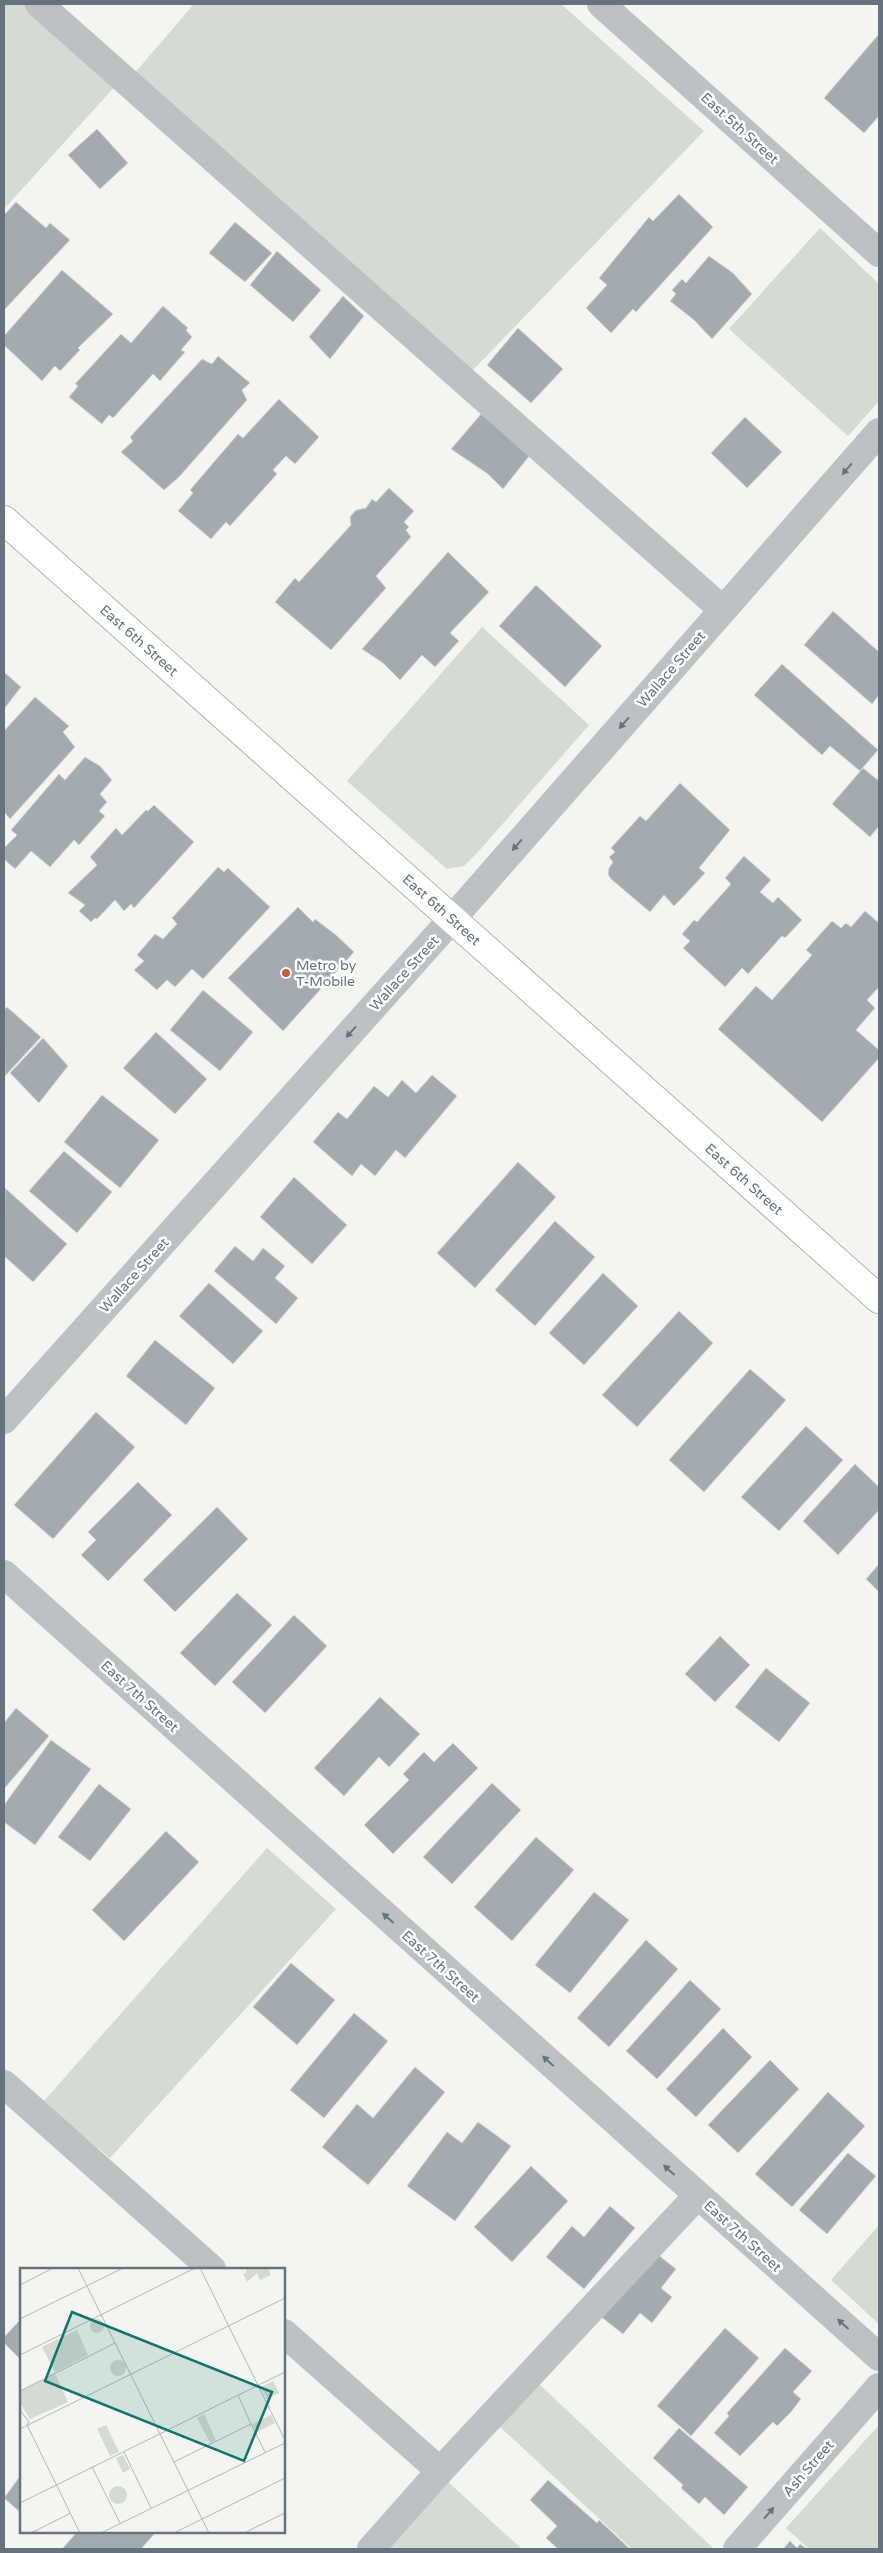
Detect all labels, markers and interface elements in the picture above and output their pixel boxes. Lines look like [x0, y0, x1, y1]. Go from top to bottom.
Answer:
street label: East 5th Street [697, 89, 783, 168]
one-way arrow [841, 462, 853, 474]
street label: East 6th Street [96, 602, 182, 680]
street label: Wallace Street [634, 627, 709, 711]
one-way arrow [619, 716, 630, 729]
one-way arrow [512, 838, 523, 851]
street label: East 6th Street [399, 871, 484, 950]
street label: Wallace Street [366, 932, 443, 1014]
place label: Metro by T-Mobile [296, 957, 357, 990]
marker: Metro by T-Mobile [280, 967, 292, 979]
one-way arrow [346, 1025, 357, 1038]
street label: East 6th Street [701, 1140, 787, 1219]
street label: Wallace Street [96, 1234, 173, 1316]
street label: East 7th Street [97, 1657, 183, 1736]
one-way arrow [383, 1912, 395, 1924]
street label: East 7th Street [398, 1927, 484, 2006]
one-way arrow [543, 2055, 555, 2067]
one-way arrow [663, 2164, 676, 2175]
street label: East 7th Street [700, 2197, 786, 2276]
inset map [20, 2268, 285, 2533]
one-way arrow [836, 2319, 849, 2330]
street label: Ash Street [779, 2436, 838, 2500]
one-way arrow [763, 2507, 775, 2519]

